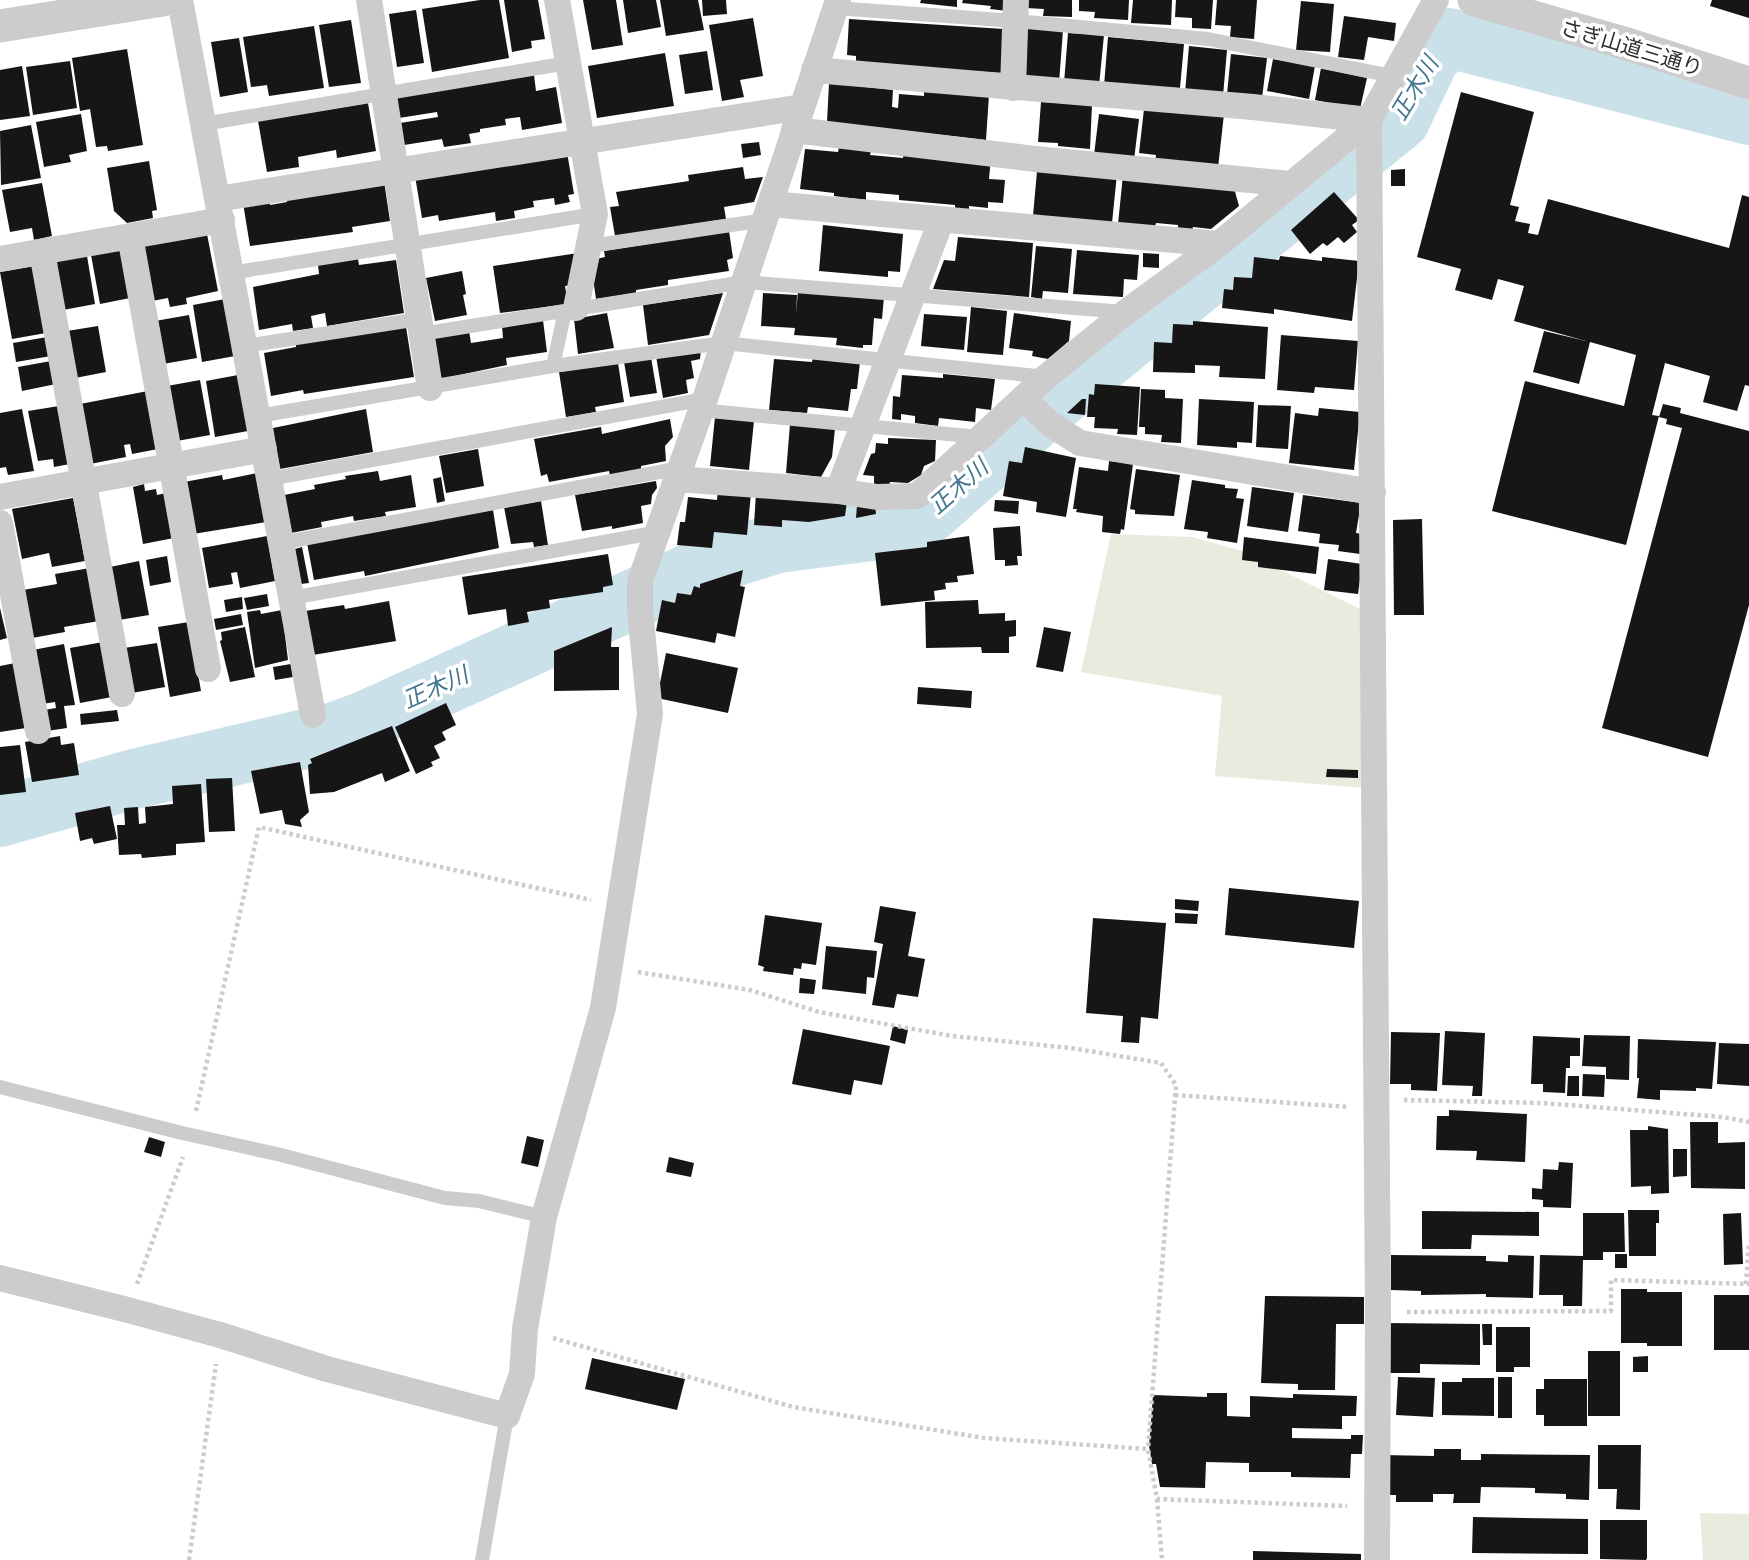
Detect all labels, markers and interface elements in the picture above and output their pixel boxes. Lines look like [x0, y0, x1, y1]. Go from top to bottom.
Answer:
street label: さぎ山道三通り [1558, 14, 1706, 80]
water label: 正木川 [1386, 49, 1444, 124]
water label: 正木川 [924, 452, 995, 518]
water label: 正木川 [398, 660, 474, 712]

